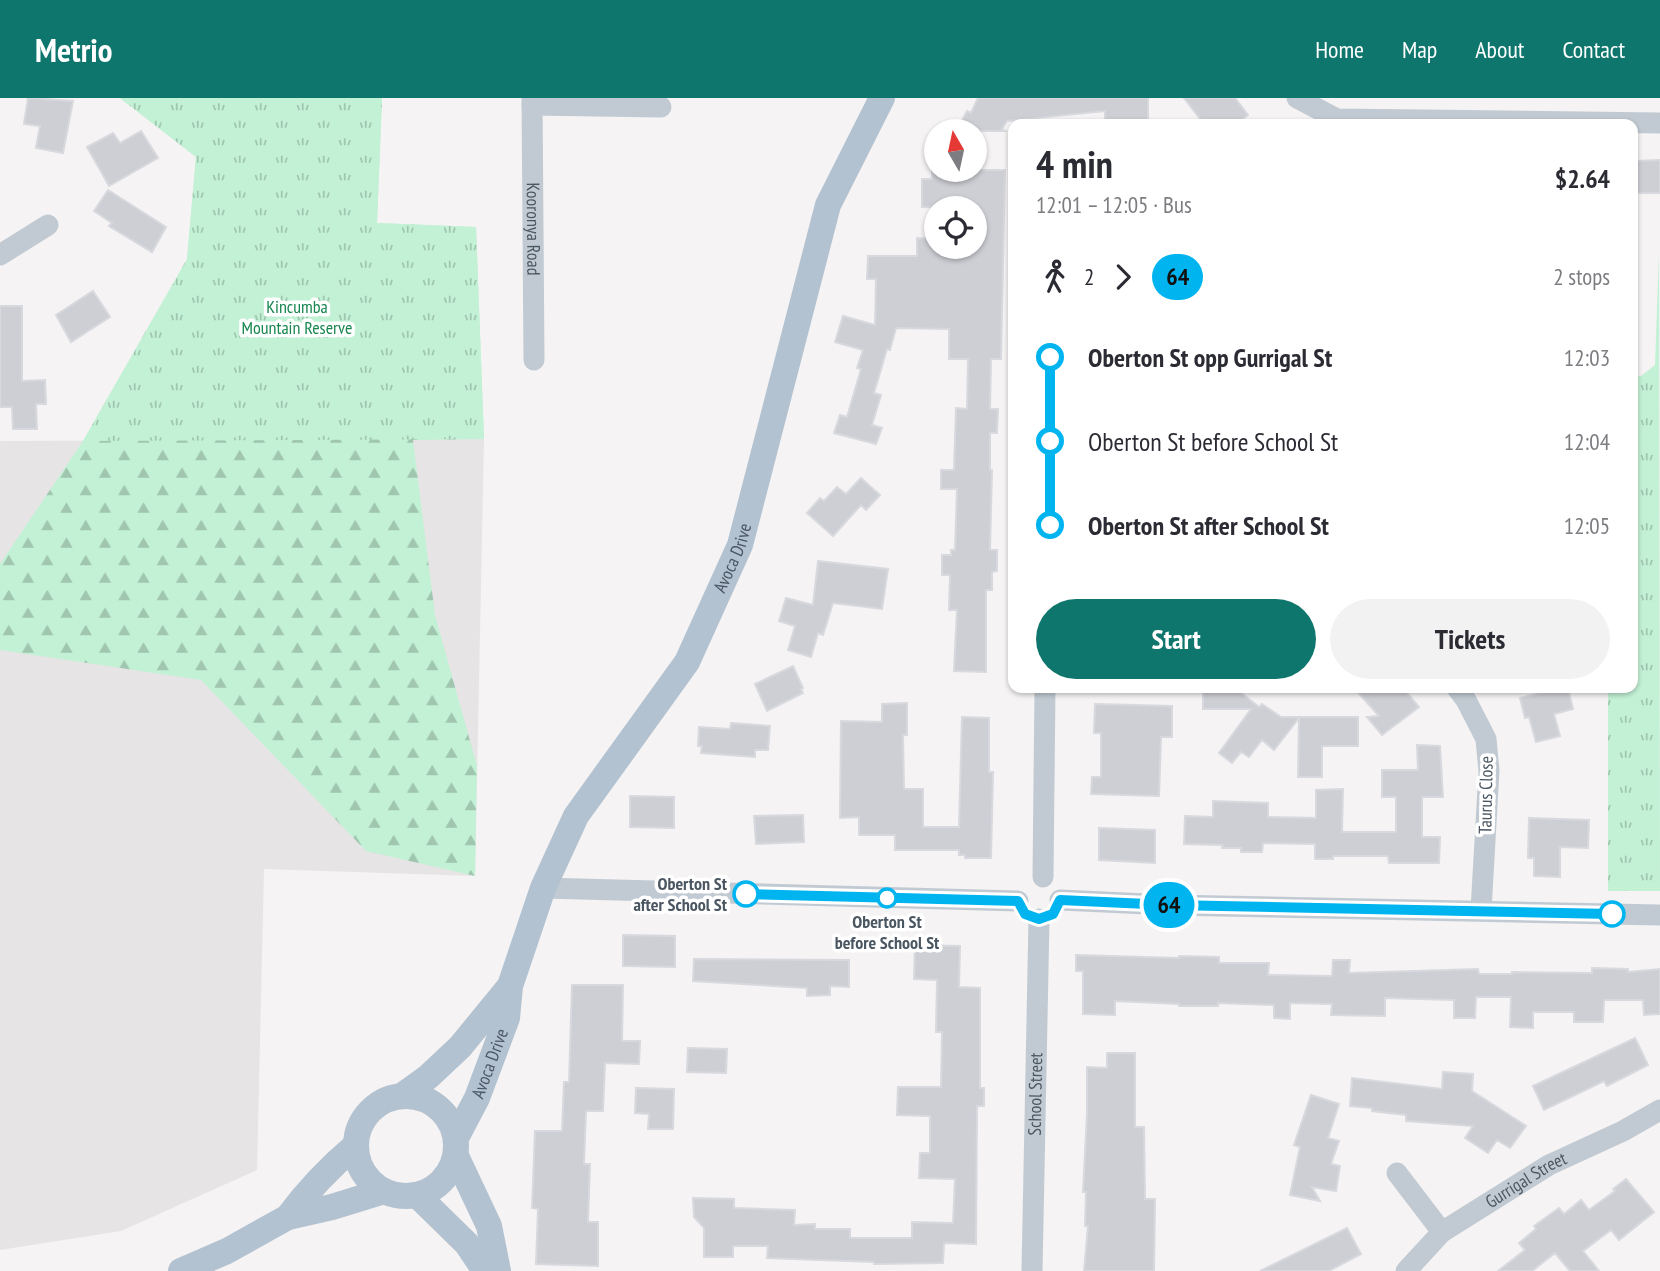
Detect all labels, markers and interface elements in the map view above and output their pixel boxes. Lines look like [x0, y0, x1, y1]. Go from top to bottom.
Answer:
text: Metrio [35, 28, 112, 71]
text: Home [1315, 34, 1364, 65]
text: Map [1402, 34, 1437, 65]
text: About [1475, 34, 1524, 65]
text: Contact [1562, 34, 1625, 65]
north arrow [924, 119, 987, 182]
map controls [924, 119, 987, 259]
text: 4 min [1036, 139, 1113, 188]
text: $2.64 [1555, 162, 1610, 195]
street label: Kooronya Road [522, 182, 545, 276]
text: 12:01 – 12:05 · Bus [1036, 190, 1192, 219]
button: locate [924, 196, 987, 259]
icon: walk [1036, 258, 1074, 296]
icon: forward [1104, 258, 1142, 296]
text: 64 [1166, 261, 1189, 292]
text: 2 [1084, 262, 1094, 291]
text: 2 stops [1553, 262, 1610, 291]
park label: Kincumba Mountain Reserve [242, 295, 352, 339]
text: Oberton St opp Gurrigal St [1088, 341, 1332, 374]
text: 12:03 [1564, 343, 1610, 372]
text: Oberton St before School St [1088, 425, 1338, 458]
text: 12:04 [1564, 427, 1610, 456]
text: Oberton St after School St [1088, 509, 1329, 542]
text: 12:05 [1564, 511, 1610, 540]
street label: Avoca Drive [708, 521, 756, 596]
button: Start [1036, 599, 1316, 679]
button: Tickets [1330, 599, 1610, 679]
street label: Taurus Close [1473, 756, 1498, 834]
place label: Oberton St after School St [633, 872, 728, 916]
marker: Oberton St after School St [733, 881, 759, 907]
line badge: 64 [1138, 882, 1200, 928]
marker: Oberton St before School St [877, 888, 897, 908]
text: 64 [1158, 889, 1180, 920]
unlabelled marker [1599, 901, 1625, 927]
place label: Oberton St before School St [835, 910, 940, 954]
street label: Avoca Drive [466, 1025, 513, 1102]
street label: School Street [1023, 1052, 1047, 1136]
street label: Gurrigal Street [1481, 1147, 1570, 1213]

